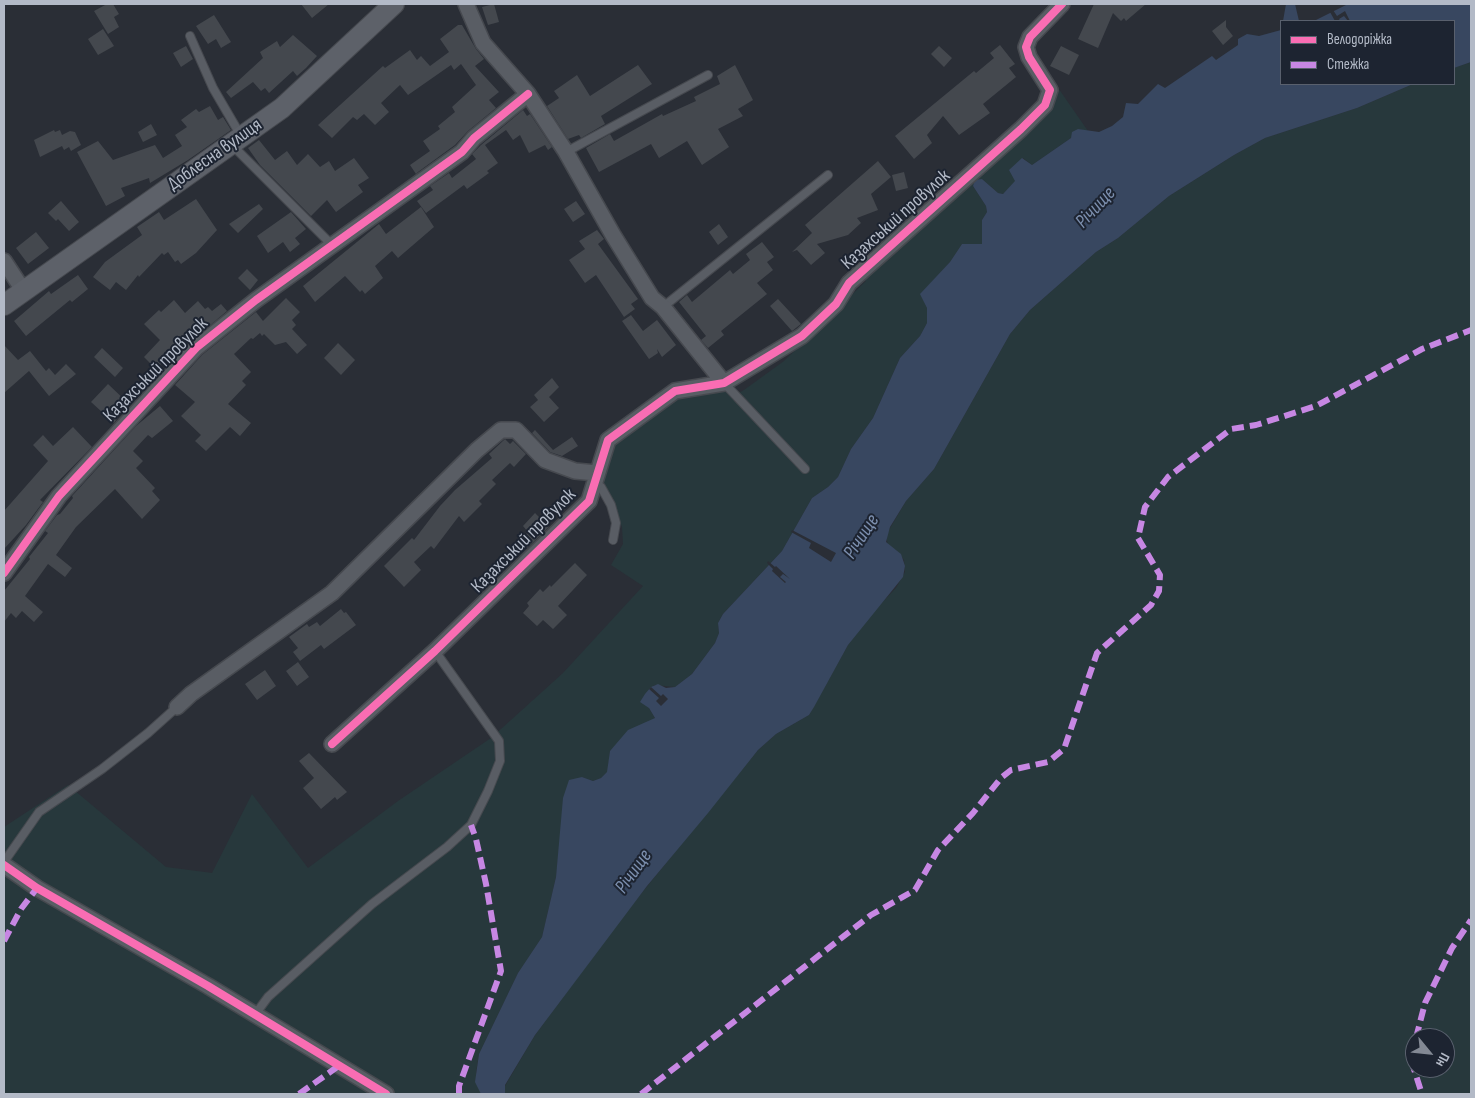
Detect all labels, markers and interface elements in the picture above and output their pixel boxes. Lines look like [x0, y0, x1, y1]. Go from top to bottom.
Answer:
legend [1280, 20, 1455, 85]
text: Велодоріжка [1327, 30, 1392, 49]
text: Стежка [1327, 55, 1369, 74]
street label: Доблесна вулиця [163, 114, 267, 196]
street label: Казахський провулок [837, 165, 955, 275]
water label: Річище [1071, 182, 1121, 234]
street label: Казахський провулок [99, 313, 213, 427]
street label: Казахський провулок [467, 484, 581, 598]
water label: Річище [839, 510, 885, 564]
water label: Річище [610, 845, 658, 899]
north arrow [1405, 1028, 1455, 1078]
text: Пн [1432, 1050, 1453, 1070]

